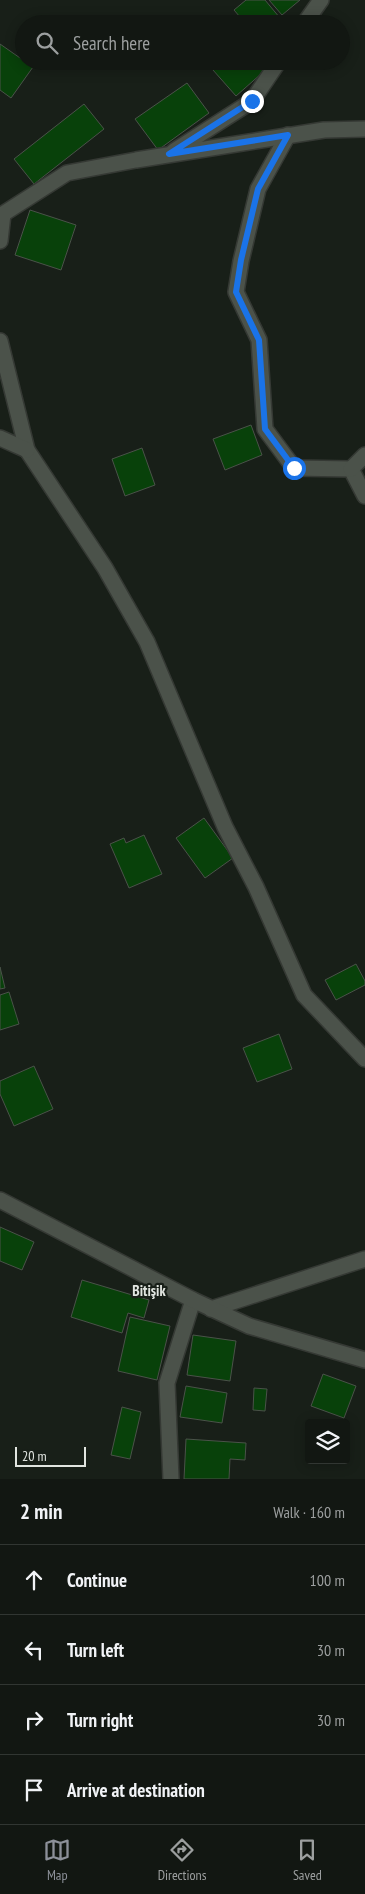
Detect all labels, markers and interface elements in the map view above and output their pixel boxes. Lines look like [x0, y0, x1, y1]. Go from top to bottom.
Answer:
search box [15, 15, 350, 70]
icon: search [33, 29, 61, 57]
text: Search here [73, 31, 150, 55]
route end [241, 90, 264, 113]
route start [283, 457, 306, 480]
district label: Bitişik [132, 1281, 166, 1300]
map controls [305, 1419, 350, 1464]
button: layers [305, 1419, 350, 1464]
scale bar [15, 1444, 86, 1467]
text: 20 m [22, 1447, 47, 1465]
text: 2 min [20, 1498, 62, 1525]
text: Walk · 160 m [273, 1502, 345, 1522]
icon: ahead [20, 1566, 48, 1594]
text: Continue [67, 1568, 127, 1592]
text: 100 m [310, 1570, 345, 1590]
icon: left [20, 1636, 48, 1664]
text: Turn left [67, 1638, 124, 1662]
text: 30 m [317, 1640, 345, 1660]
icon: right [20, 1706, 48, 1734]
text: Turn right [67, 1708, 133, 1732]
text: 30 m [317, 1710, 345, 1730]
icon: arrive [20, 1776, 48, 1804]
text: Arrive at destination [67, 1778, 205, 1802]
tab: Map [43, 1836, 71, 1884]
tab: Directions [158, 1836, 206, 1884]
tab: Saved [293, 1836, 322, 1884]

